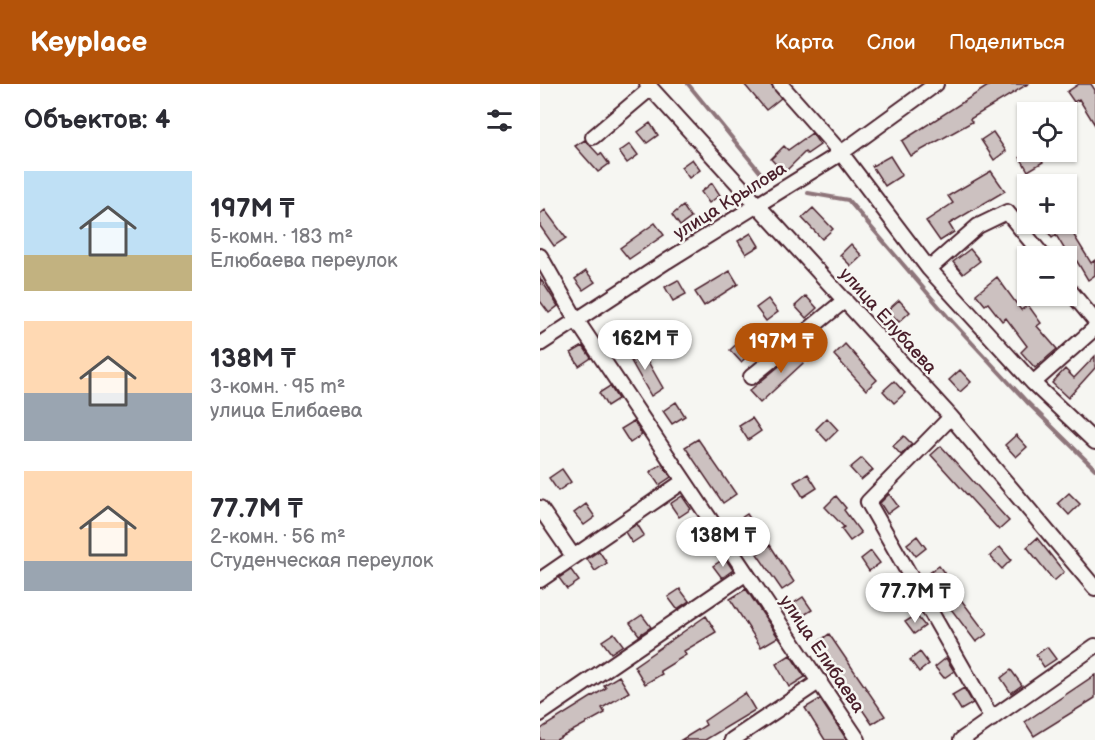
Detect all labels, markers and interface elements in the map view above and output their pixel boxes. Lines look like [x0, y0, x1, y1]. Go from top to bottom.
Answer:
text: Keyplace [30, 26, 147, 59]
text: Карта [775, 30, 834, 55]
text: Слои [867, 30, 916, 55]
text: Поделиться [949, 30, 1065, 55]
map controls [1017, 102, 1077, 306]
button: locate [1017, 102, 1077, 162]
icon: filters [483, 104, 516, 137]
text: Объектов: 4 [24, 105, 170, 136]
street label: улица Крылова [670, 158, 791, 244]
button: + [1017, 174, 1077, 234]
text: 197M ₸ [210, 194, 294, 225]
icon: home [72, 195, 144, 267]
text: 5-комн. · 183 m² [210, 225, 353, 249]
button: − [1017, 246, 1077, 306]
text: Елюбаева переулок [210, 249, 398, 273]
street label: улица Елубаева [835, 264, 941, 379]
pin: 162M ₸ [596, 320, 694, 371]
pin: 197M ₸ [732, 323, 830, 374]
text: 162M ₸ [612, 327, 678, 351]
text: 197M ₸ [749, 330, 813, 354]
text: 138M ₸ [210, 344, 295, 375]
icon: home [72, 345, 144, 417]
text: 3-комн. · 95 m² [210, 375, 345, 399]
text: улица Елибаева [210, 399, 362, 423]
text: 77.7M ₸ [210, 494, 302, 525]
icon: home [72, 495, 144, 567]
pin: 138M ₸ [674, 517, 772, 568]
text: 138M ₸ [690, 524, 756, 548]
text: 2-комн. · 56 m² [210, 525, 346, 549]
text: Студенческая переулок [210, 549, 433, 573]
pin: 77.7M ₸ [860, 573, 970, 624]
text: 77.7M ₸ [879, 580, 951, 604]
street label: улица Елибаева [775, 591, 869, 717]

